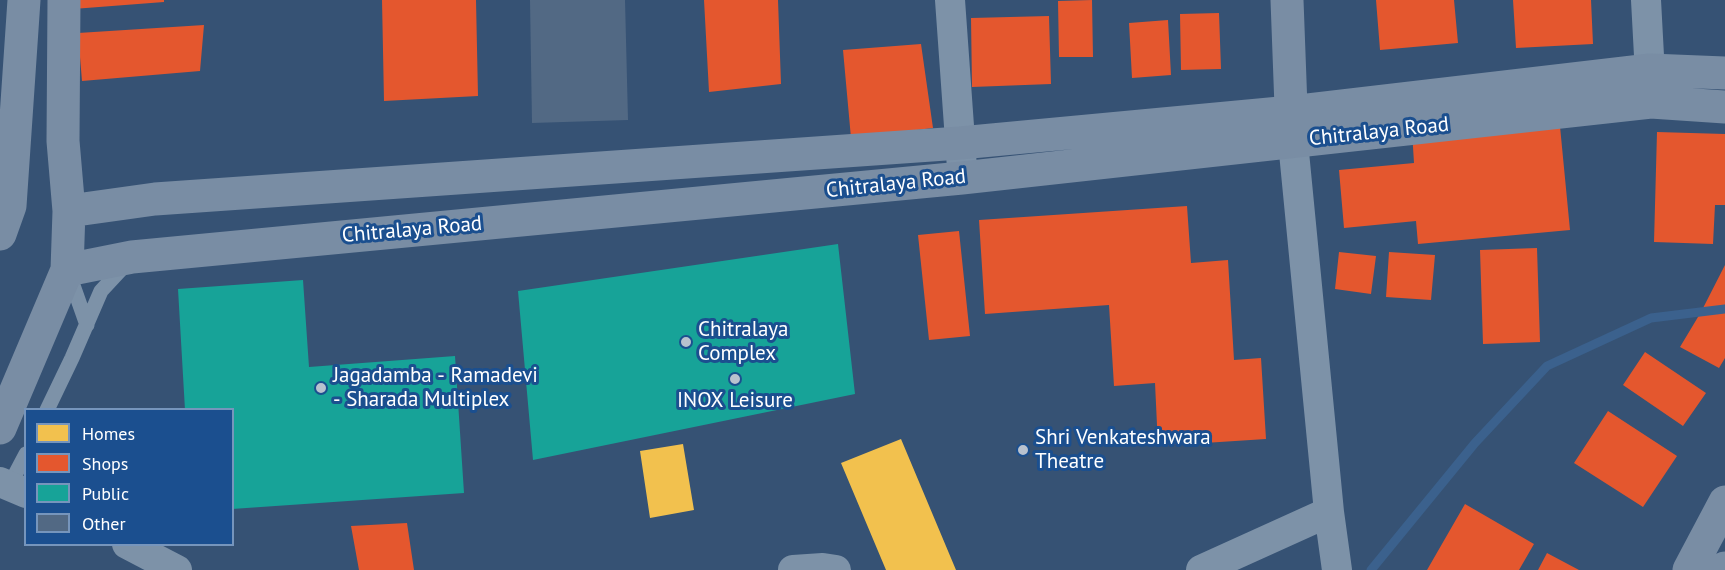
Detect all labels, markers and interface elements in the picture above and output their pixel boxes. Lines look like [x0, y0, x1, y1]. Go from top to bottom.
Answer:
street label: Chitralaya Road [1308, 112, 1450, 152]
street label: Chitralaya Road [825, 164, 967, 204]
street label: Chitralaya Road [341, 211, 483, 249]
place label: Chitralaya Complex [698, 317, 789, 367]
marker: Chitralaya Complex [679, 335, 693, 349]
place label: Jagadamba - Ramadevi - Sharada Multiplex [333, 363, 538, 413]
marker: INOX Leisure [728, 372, 742, 386]
marker: Jagadamba - Ramadevi - Sharada Multiplex [314, 381, 328, 395]
place label: INOX Leisure [677, 388, 793, 414]
legend [24, 408, 234, 546]
text: Homes [82, 422, 135, 445]
place label: Shri Venkateshwara Theatre [1035, 425, 1211, 475]
marker: Shri Venkateshwara Theatre [1016, 443, 1030, 457]
text: Shops [82, 452, 128, 475]
text: Public [82, 482, 129, 505]
text: Other [82, 512, 126, 535]

